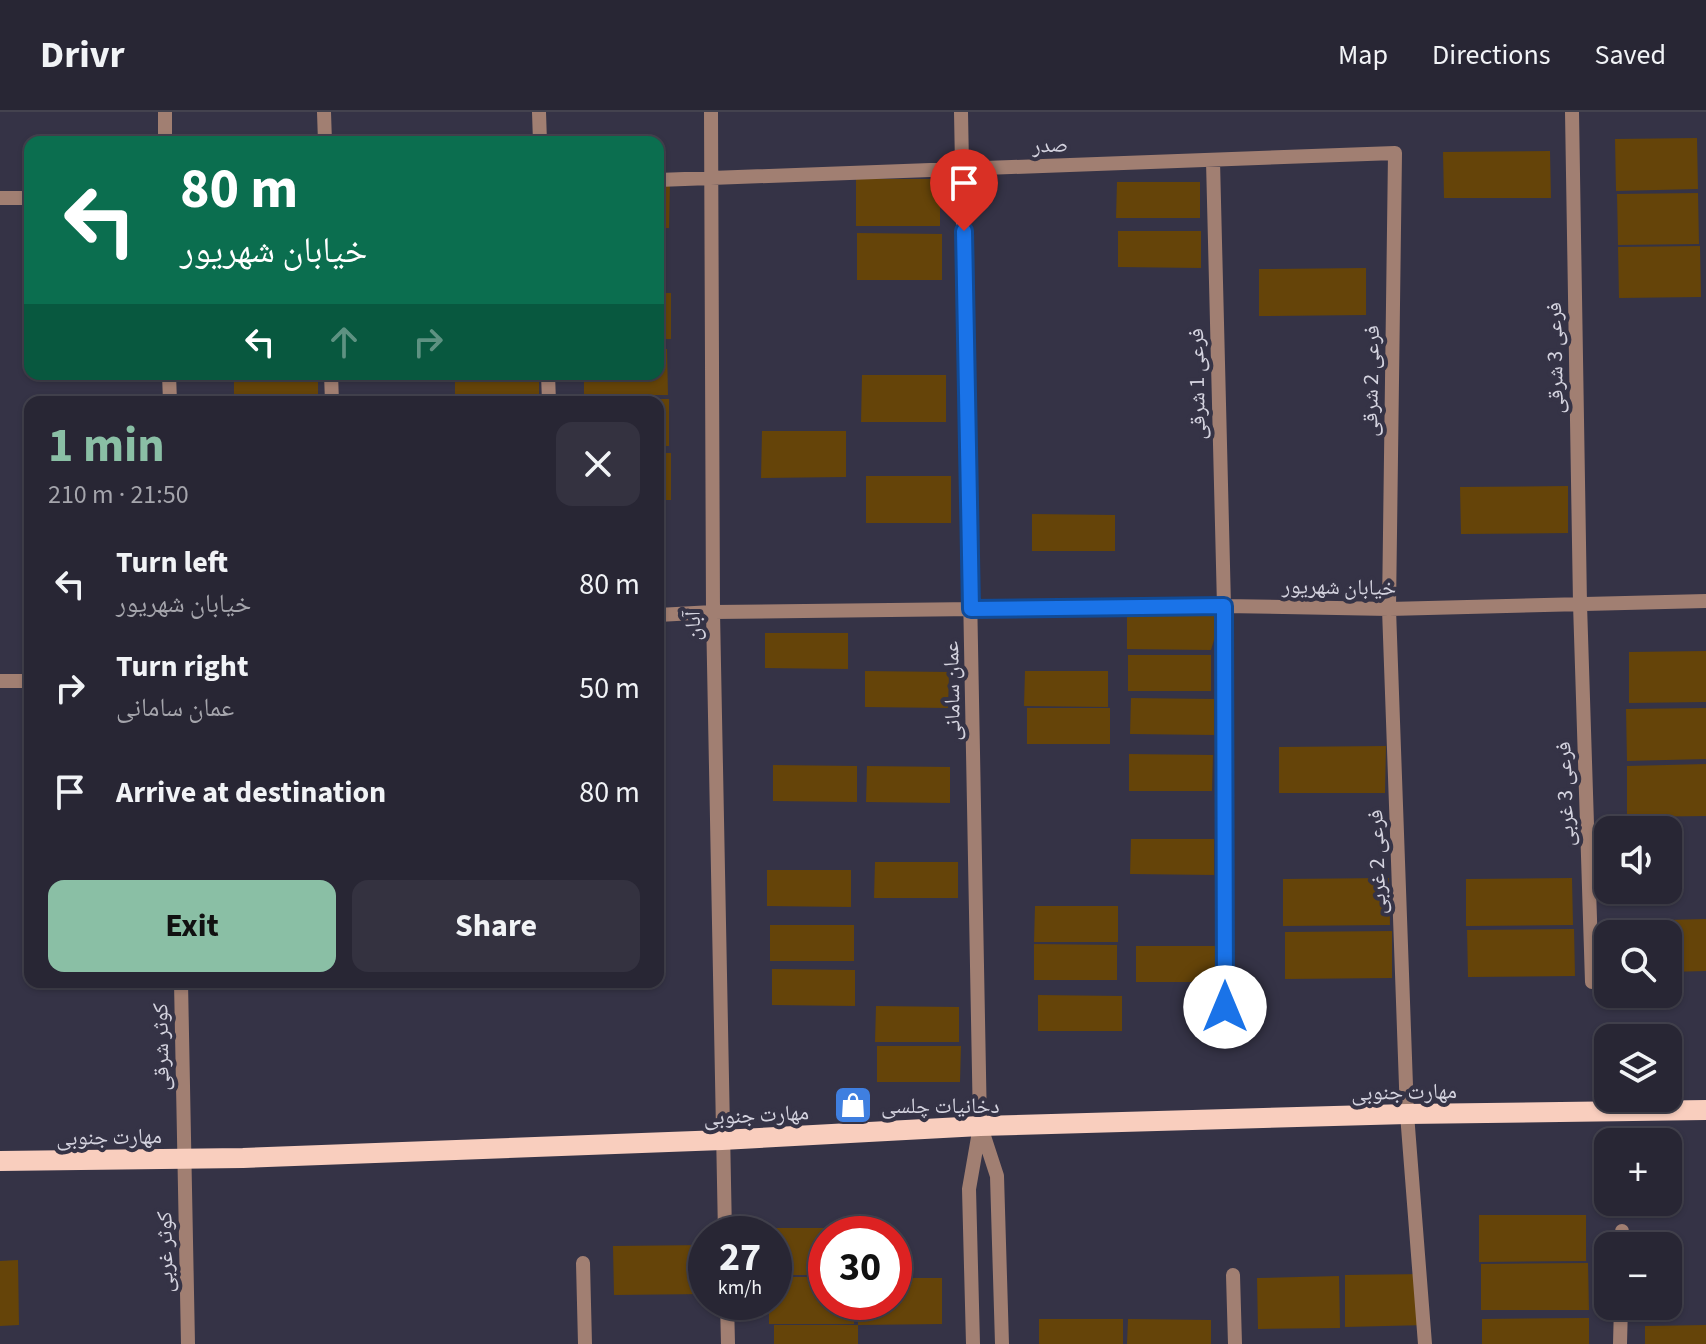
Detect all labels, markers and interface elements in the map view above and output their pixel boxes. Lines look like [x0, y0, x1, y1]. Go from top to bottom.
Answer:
text: Drivr [40, 28, 125, 82]
text: Map [1338, 35, 1388, 75]
text: Directions [1432, 35, 1551, 75]
text: Saved [1595, 35, 1666, 75]
street label: صدر [1030, 128, 1069, 162]
pin [930, 149, 998, 231]
text: 80 m [180, 150, 298, 229]
icon: arrive [942, 161, 986, 205]
icon: left [48, 168, 152, 272]
text: خیابان شهریور [180, 225, 367, 276]
street label: فرعی 3 شرقی [1538, 302, 1572, 414]
icon: left [238, 320, 282, 364]
icon: ahead [322, 320, 366, 364]
icon: right [406, 320, 450, 364]
street label: فرعی 2 شرقی [1354, 325, 1388, 437]
street label: فرعی 1 شرقی [1180, 328, 1214, 440]
text: 1 min [48, 412, 165, 480]
button: close [556, 422, 640, 506]
text: 210 m · 21:50 [48, 476, 189, 513]
text: Turn left [116, 541, 228, 584]
icon: left [48, 562, 92, 606]
text: 80 m [579, 563, 640, 606]
street label: خیابان شهریور [1280, 570, 1396, 604]
text: خیابان شهریور [116, 585, 251, 622]
street label: آبان [677, 610, 709, 641]
street label: عمان سامانی [935, 641, 969, 741]
text: Turn right [116, 645, 248, 688]
icon: right [48, 666, 92, 710]
text: 50 m [579, 667, 640, 710]
text: عمان سامانی [116, 689, 234, 726]
street label: فرعی 3 غربی [1547, 741, 1583, 847]
icon: arrive [48, 770, 92, 814]
text: Arrive at destination [116, 771, 386, 814]
text: 80 m [579, 771, 640, 814]
street label: فرعی 2 غربی [1359, 809, 1395, 915]
map controls [1594, 816, 1682, 1320]
button: sound [1594, 816, 1682, 904]
button: Exit [48, 880, 336, 972]
button: Share [352, 880, 640, 972]
button: search [1594, 920, 1682, 1008]
position arrow [1183, 965, 1267, 1049]
street label: کوثر شرقی [144, 1003, 178, 1091]
button: layers [1594, 1024, 1682, 1112]
street label: مهارت جنوبی [1351, 1075, 1457, 1109]
shop icon: دخانیات چلسی [832, 1084, 874, 1126]
place label: دخانیات چلسی [881, 1090, 1000, 1122]
street label: مهارت جنوبی [702, 1096, 810, 1134]
street label: مهارت جنوبی [56, 1120, 162, 1154]
button: + [1594, 1128, 1682, 1216]
street label: کوثر غربی [148, 1211, 182, 1293]
speed limit sign: 30 [808, 1216, 912, 1320]
text: 27 [719, 1229, 761, 1286]
button: − [1594, 1232, 1682, 1320]
text: km/h [718, 1274, 762, 1302]

